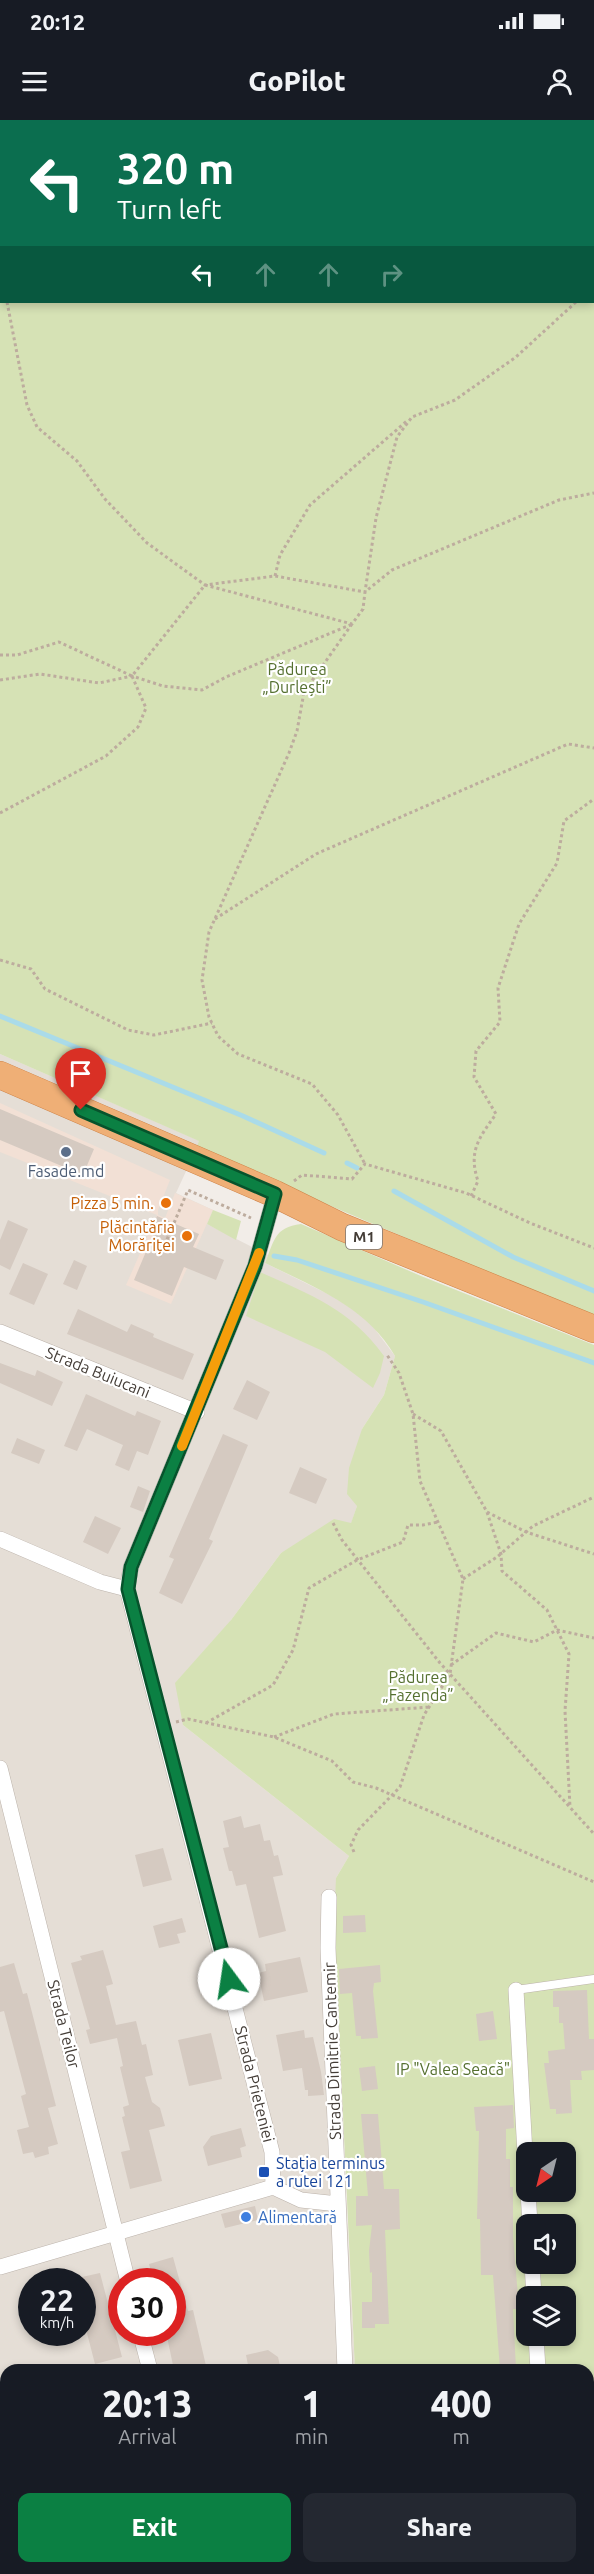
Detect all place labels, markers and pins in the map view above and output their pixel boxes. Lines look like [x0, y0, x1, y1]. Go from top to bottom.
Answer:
pin [55, 1048, 106, 1110]
marker: Fasade.md [59, 1145, 73, 1159]
place label: Fasade.md [28, 1162, 104, 1180]
place label: Pizza 5 min. [71, 1194, 154, 1212]
marker: Pizza 5 min. [159, 1196, 173, 1210]
place label: Plăcintăria Morăriței [100, 1218, 175, 1254]
marker: Plăcintăria Morăriței [180, 1229, 194, 1243]
place label: Stația terminus a rutei 121 [276, 2154, 385, 2190]
marker: Stația terminus a rutei 121 [257, 2165, 271, 2179]
place label: Alimentară [258, 2208, 337, 2226]
marker: Alimentară [239, 2210, 253, 2224]

